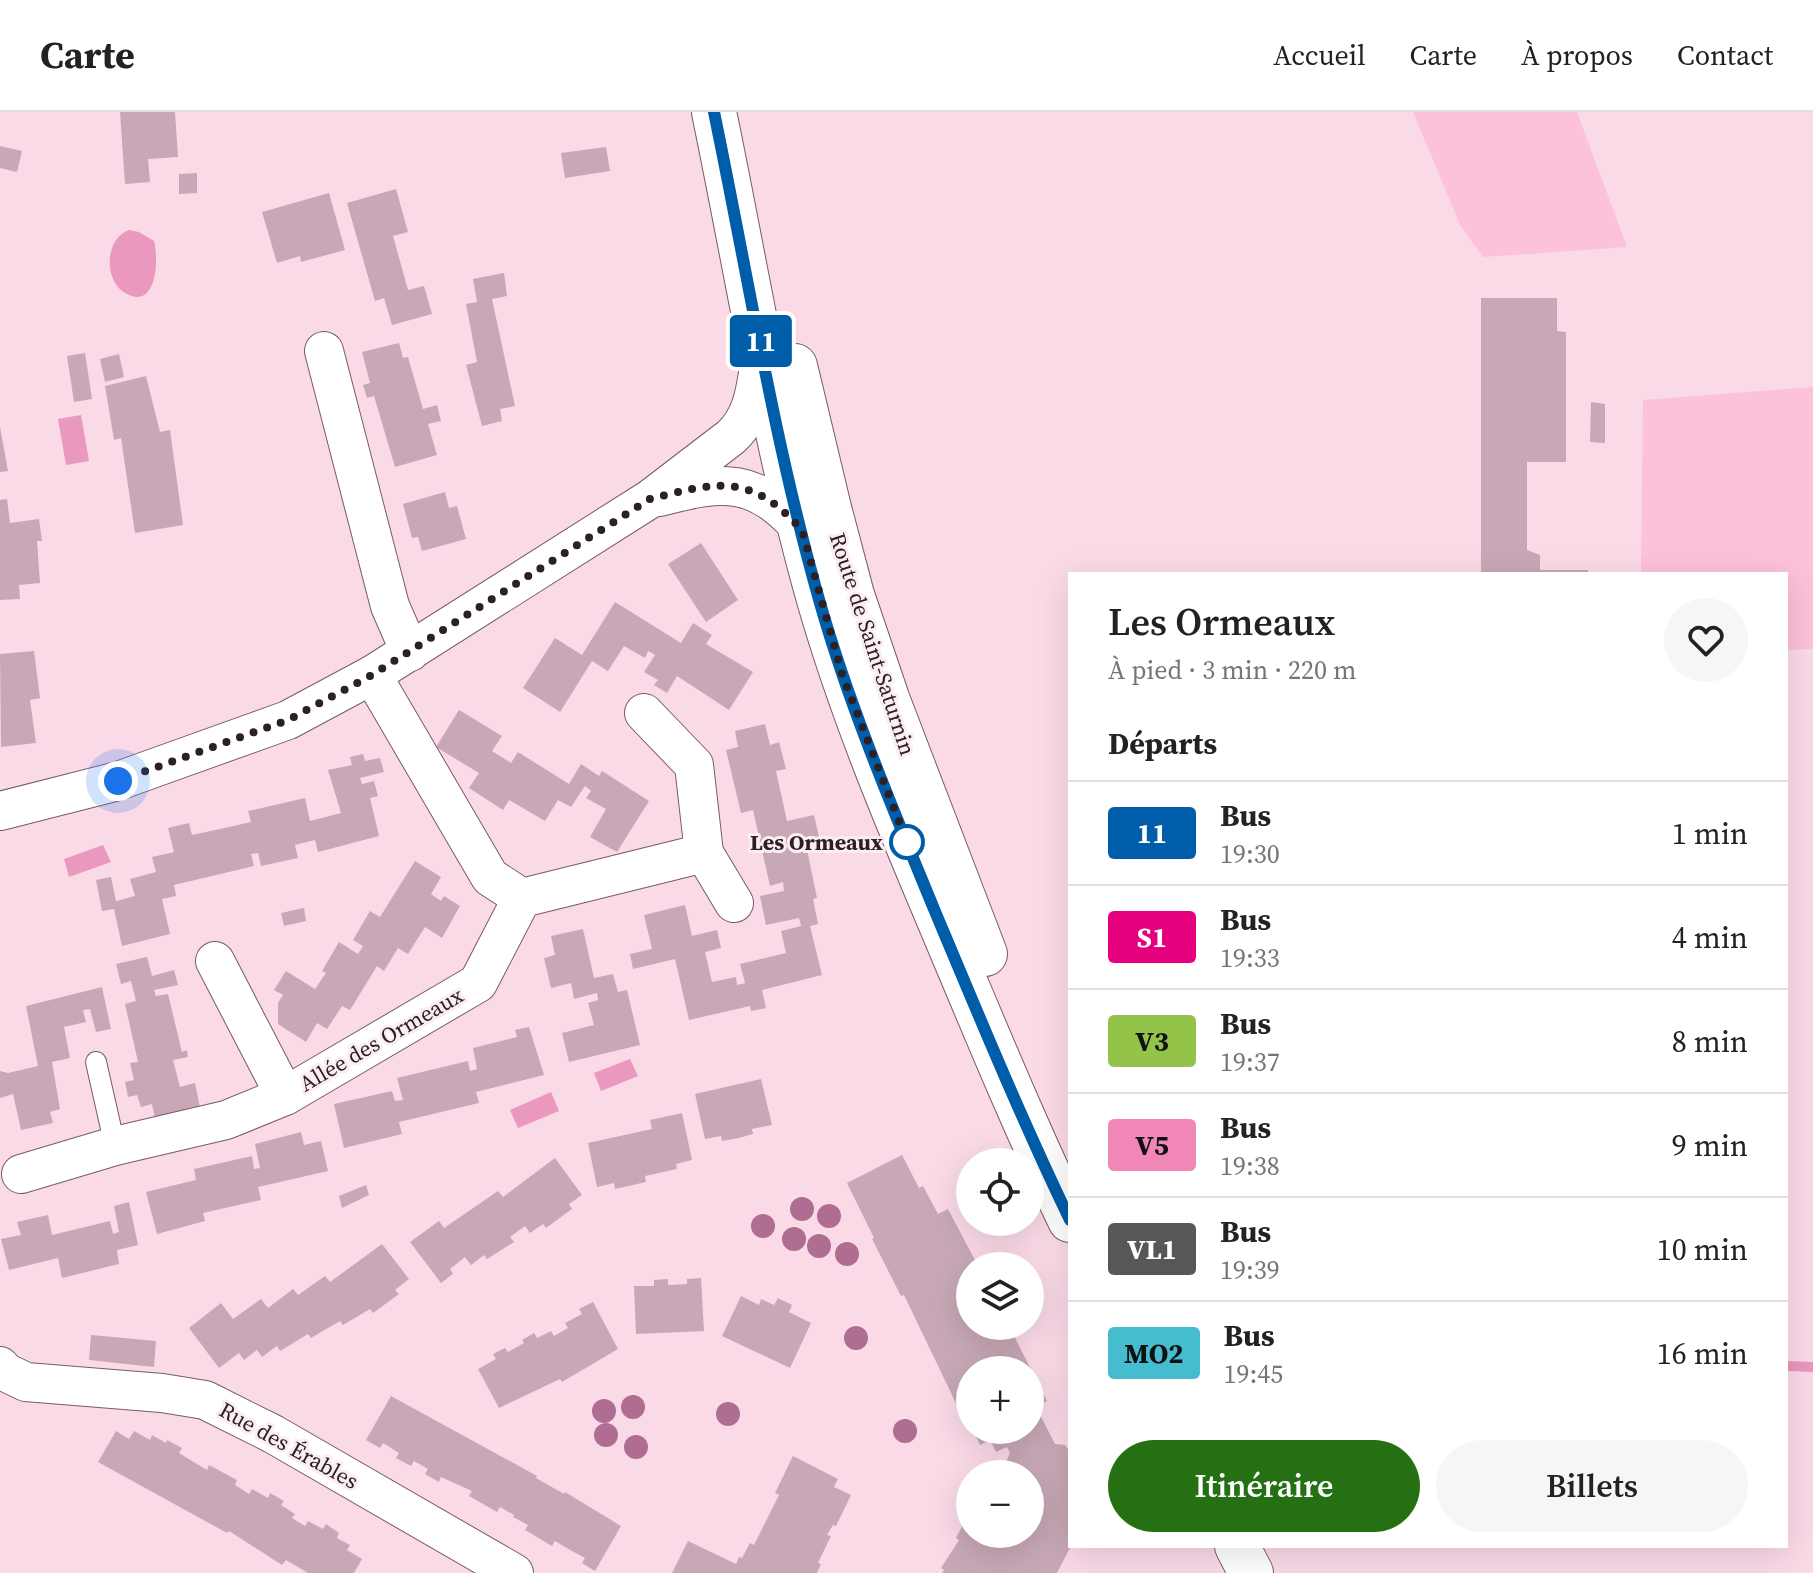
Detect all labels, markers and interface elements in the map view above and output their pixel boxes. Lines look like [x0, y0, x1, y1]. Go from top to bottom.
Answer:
text: Carte [40, 29, 135, 81]
text: Accueil [1273, 36, 1366, 74]
text: Carte [1410, 36, 1477, 74]
text: À propos [1521, 36, 1633, 74]
text: Contact [1677, 36, 1773, 74]
line badge: 11 [725, 315, 797, 367]
text: 11 [746, 322, 776, 360]
street label: Route de Saint-Saturnin [823, 529, 923, 759]
text: Les Ormeaux [1108, 596, 1335, 648]
button: heart [1664, 598, 1748, 682]
text: À pied · 3 min · 220 m [1108, 652, 1357, 688]
text: Départs [1108, 723, 1217, 764]
your location [98, 761, 138, 801]
text: Bus [1220, 795, 1271, 836]
text: 1 min [1672, 813, 1748, 854]
text: 11 [1137, 814, 1167, 852]
marker: Les Ormeaux [890, 825, 924, 859]
place label: Les Ormeaux [750, 827, 883, 857]
text: 19:30 [1220, 836, 1280, 872]
text: Bus [1220, 899, 1271, 940]
text: 4 min [1672, 917, 1748, 958]
text: S1 [1137, 918, 1167, 956]
text: 19:33 [1220, 940, 1280, 976]
street label: Allée des Ormeaux [293, 980, 469, 1098]
text: Bus [1220, 1003, 1271, 1044]
text: 8 min [1672, 1021, 1748, 1062]
text: V3 [1135, 1022, 1169, 1060]
text: 19:37 [1220, 1044, 1280, 1080]
text: Bus [1220, 1107, 1271, 1148]
text: 9 min [1672, 1125, 1748, 1166]
text: V5 [1135, 1126, 1169, 1164]
map controls [956, 1148, 1044, 1548]
button: locate [956, 1148, 1044, 1236]
text: 19:38 [1220, 1148, 1280, 1184]
text: Bus [1220, 1211, 1271, 1252]
text: 10 min [1657, 1229, 1748, 1270]
text: VL1 [1127, 1230, 1177, 1268]
button: layers [956, 1252, 1044, 1340]
text: 19:39 [1220, 1252, 1280, 1288]
text: Bus [1224, 1315, 1275, 1356]
text: 16 min [1657, 1333, 1748, 1374]
text: MO2 [1124, 1334, 1184, 1372]
button: + [956, 1356, 1044, 1444]
text: 19:45 [1224, 1356, 1283, 1392]
street label: Rue des Érables [214, 1394, 364, 1496]
button: Itinéraire [1108, 1440, 1420, 1532]
button: Billets [1436, 1440, 1748, 1532]
button: − [956, 1460, 1044, 1548]

